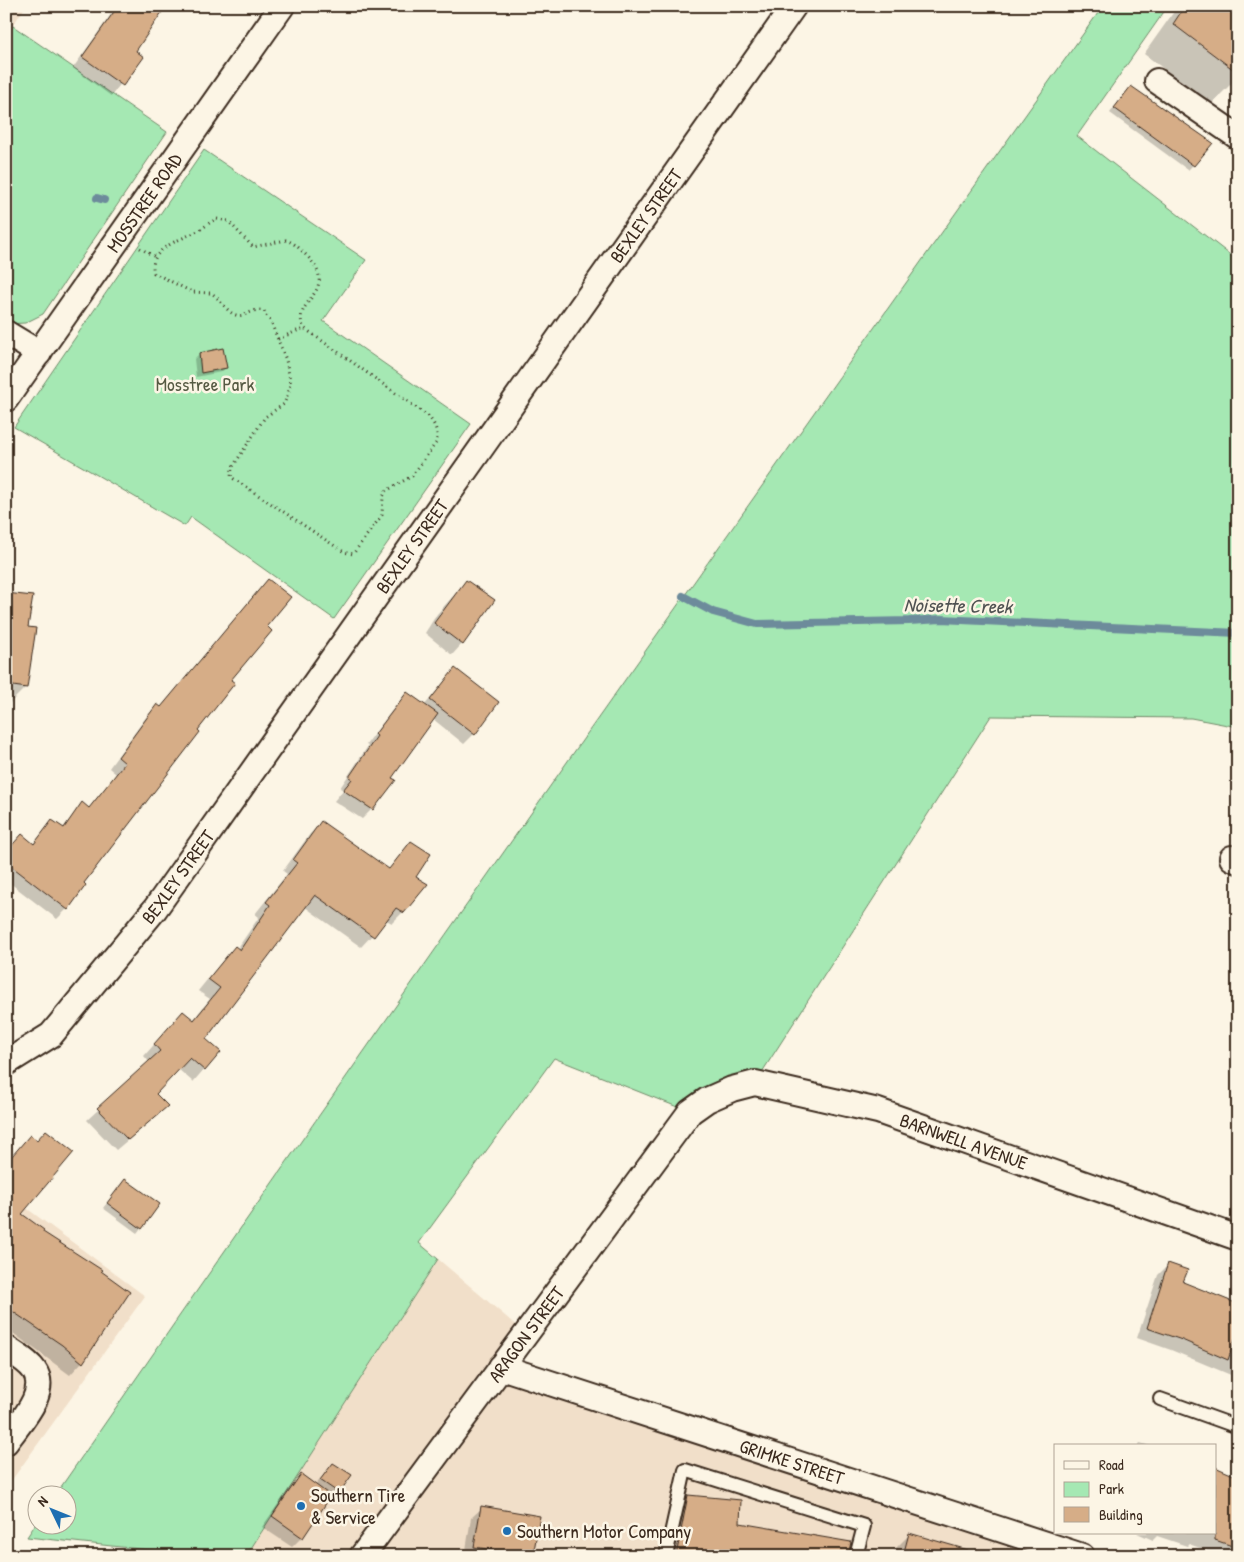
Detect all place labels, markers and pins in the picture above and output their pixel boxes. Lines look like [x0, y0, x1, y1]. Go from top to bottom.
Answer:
place label: Southern Tire & Service [311, 1482, 406, 1530]
marker: Southern Tire & Service [295, 1500, 307, 1512]
place label: Southern Motor Company [517, 1518, 691, 1544]
marker: Southern Motor Company [501, 1525, 513, 1537]

